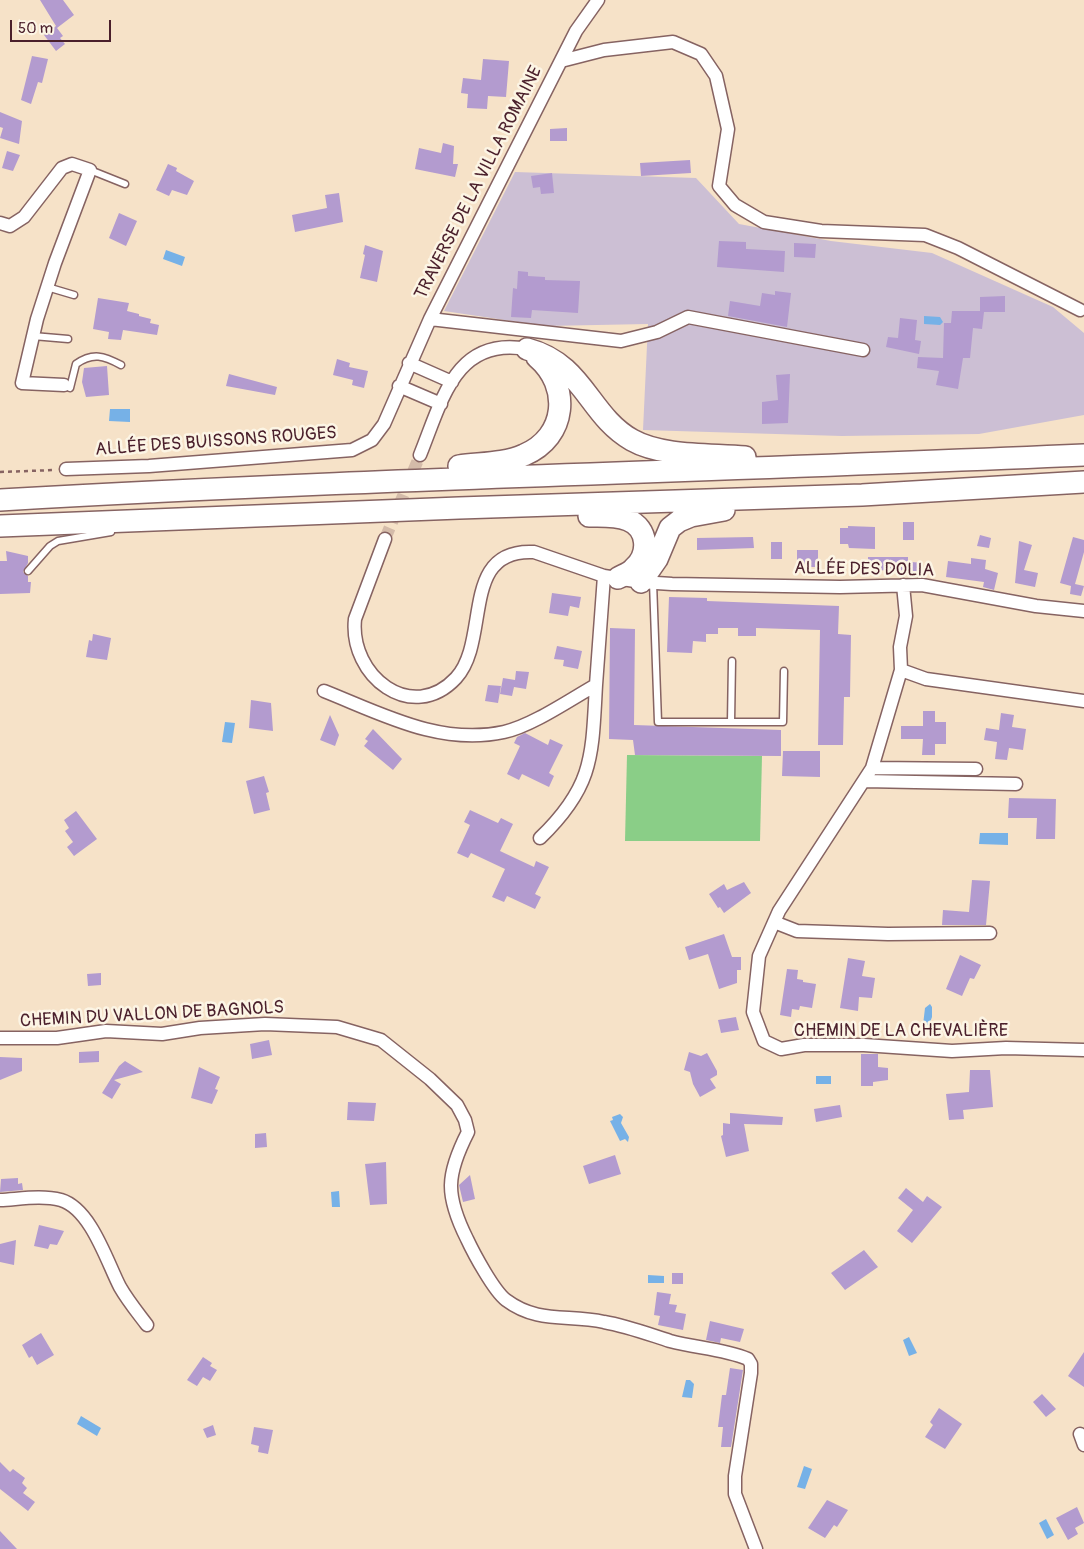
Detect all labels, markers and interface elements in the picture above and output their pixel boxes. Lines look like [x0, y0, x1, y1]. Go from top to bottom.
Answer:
scale bar [12, 10, 114, 42]
text: 50 m [18, 19, 53, 38]
street label: TRAVERSE DE LA VILLA ROMAINE [411, 63, 547, 303]
street label: ALLÉE DES BUISSONS ROUGES [94, 423, 338, 461]
street label: ALLÉE DES DOLIA [794, 558, 934, 582]
street label: CHEMIN DU VALLON DE BAGNOLS [19, 997, 285, 1033]
street label: CHEMIN DE LA CHEVALIÈRE [794, 1020, 1008, 1042]

